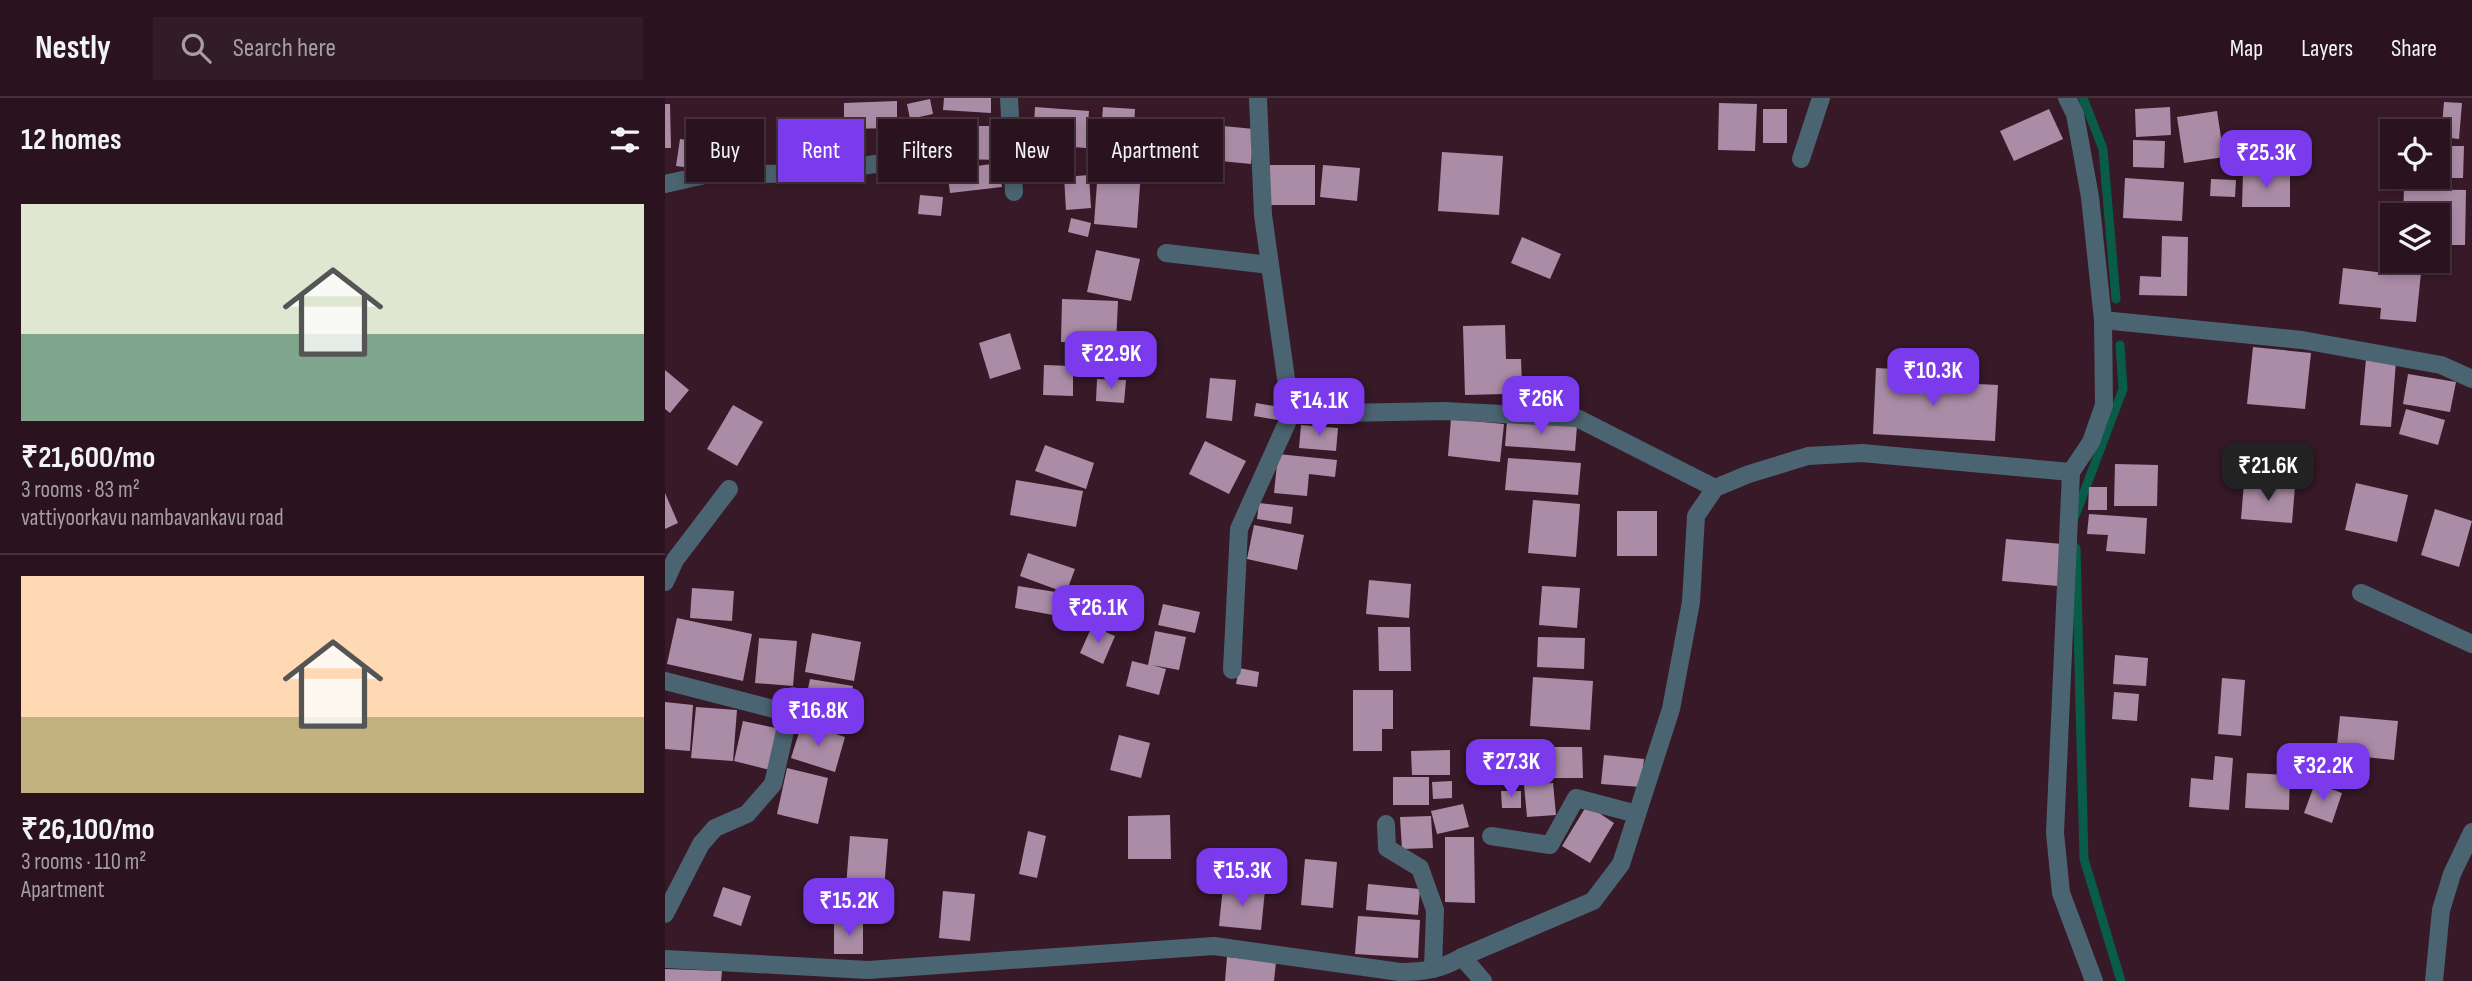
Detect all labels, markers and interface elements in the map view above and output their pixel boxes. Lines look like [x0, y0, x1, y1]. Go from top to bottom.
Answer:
search box [153, 17, 643, 80]
text: Nestly [35, 28, 111, 68]
icon: search [177, 29, 215, 67]
text: Search here [233, 33, 336, 64]
text: Map [2230, 34, 2263, 63]
text: Layers [2301, 34, 2353, 63]
text: Share [2391, 34, 2437, 63]
chip: Buy [686, 119, 764, 182]
chip: Rent [778, 119, 864, 182]
chip: Filters [878, 119, 977, 182]
chip: New [991, 119, 1074, 182]
chip: Apartment [1088, 119, 1223, 182]
map controls [2380, 119, 2450, 273]
button: locate [2380, 119, 2450, 189]
icon: filters [606, 121, 644, 159]
text: 12 homes [21, 122, 122, 158]
pin: ₹25.3K [2209, 130, 2323, 190]
text: ₹25.3K [2236, 139, 2296, 167]
button: layers [2380, 203, 2450, 273]
icon: home [270, 249, 396, 375]
pin: ₹22.9K [1054, 331, 1168, 391]
text: ₹22.9K [1081, 340, 1141, 368]
pin: ₹10.3K [1876, 348, 1990, 408]
text: ₹10.3K [1903, 357, 1963, 385]
pin: ₹26K [1500, 376, 1582, 436]
pin: ₹14.1K [1262, 378, 1376, 438]
text: ₹26K [1518, 385, 1564, 413]
text: ₹14.1K [1289, 387, 1349, 415]
text: ₹21,600/mo [21, 440, 155, 476]
pin: ₹21.6K [2211, 444, 2325, 503]
text: ₹21.6K [2238, 452, 2298, 480]
text: 3 rooms · 83 m² [21, 476, 140, 504]
text: vattiyoorkavu nambavankavu road [21, 504, 284, 532]
pin: ₹26.1K [1041, 586, 1155, 645]
text: ₹26.1K [1068, 594, 1128, 622]
icon: home [270, 621, 396, 747]
pin: ₹16.8K [761, 688, 875, 748]
text: ₹16.8K [788, 697, 848, 725]
pin: ₹27.3K [1454, 740, 1568, 799]
pin: ₹32.2K [2266, 744, 2380, 803]
text: ₹27.3K [1482, 748, 1540, 776]
text: ₹32.2K [2293, 752, 2353, 780]
text: ₹26,100/mo [21, 812, 155, 848]
text: 3 rooms · 110 m² [21, 848, 146, 876]
pin: ₹15.3K [1185, 848, 1299, 908]
text: ₹15.3K [1212, 857, 1272, 885]
text: Apartment [21, 876, 105, 904]
pin: ₹15.2K [792, 878, 906, 938]
text: ₹15.2K [819, 887, 879, 915]

